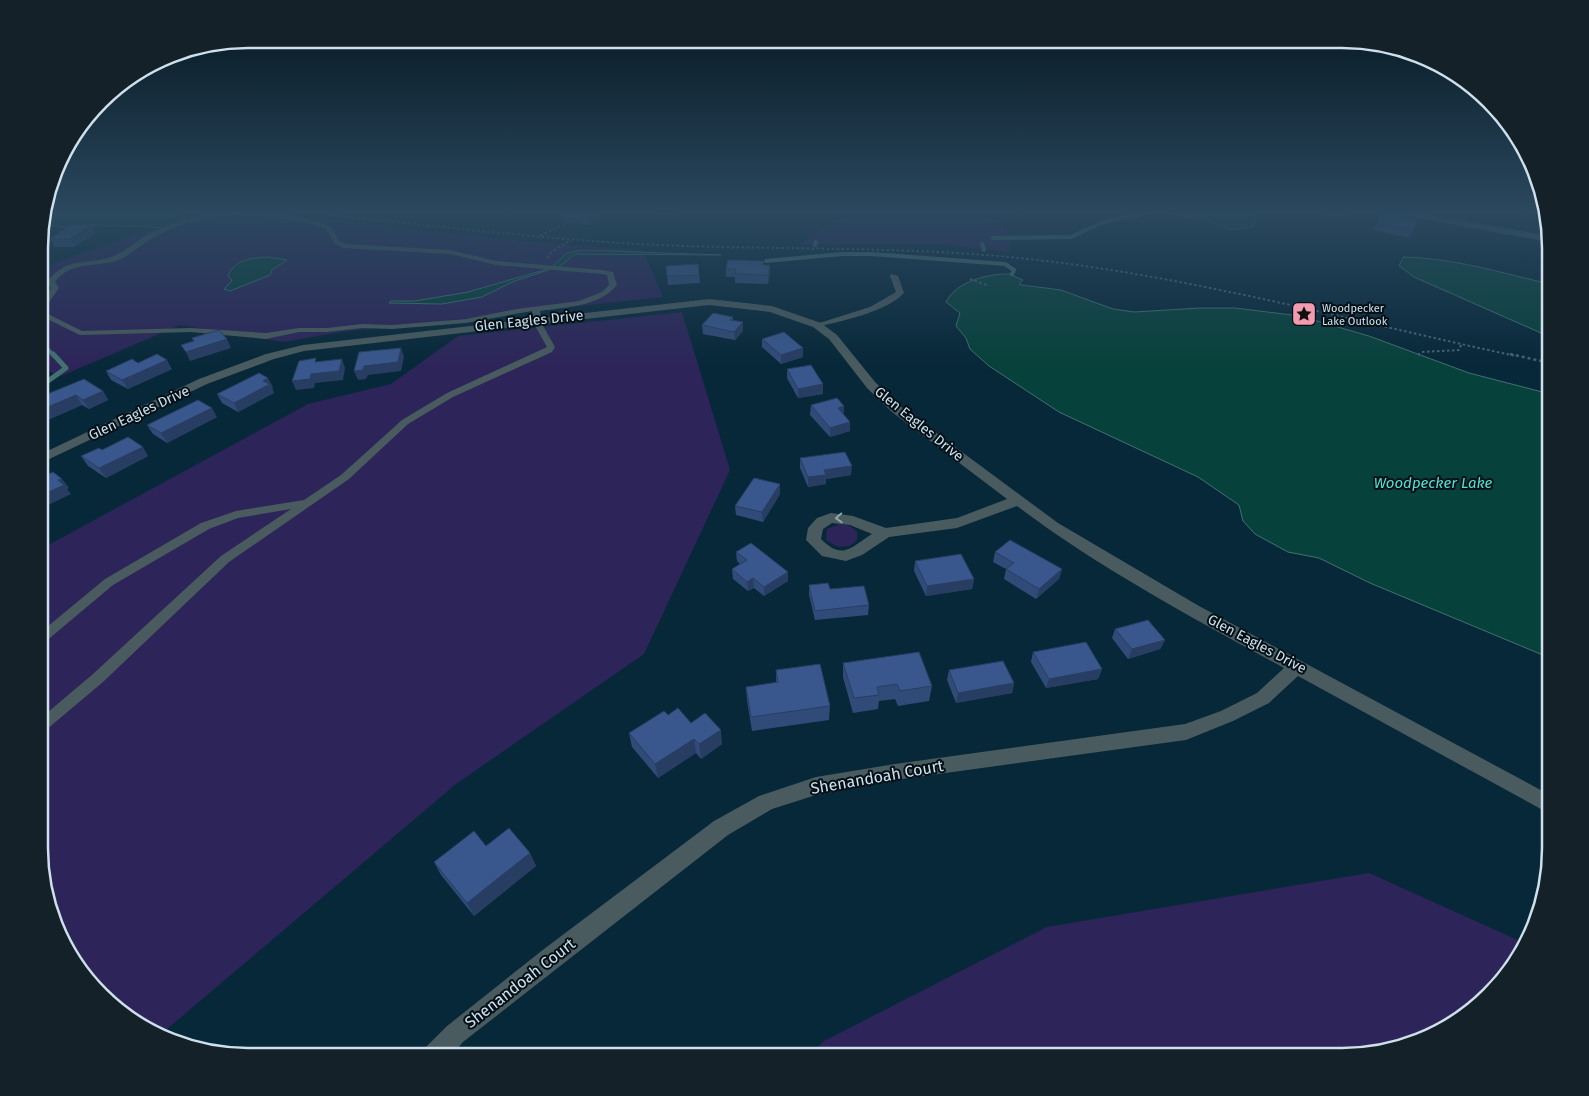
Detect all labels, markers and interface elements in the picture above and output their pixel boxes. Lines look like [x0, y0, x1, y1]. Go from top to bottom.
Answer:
place icon: Woodpecker Lake Outlook [1291, 301, 1317, 327]
place label: Woodpecker Lake Outlook [1322, 302, 1388, 328]
street label: Glen Eagles Drive [474, 307, 584, 335]
street label: Glen Eagles Drive [86, 382, 192, 444]
street label: Glen Eagles Drive [871, 383, 967, 465]
water label: Woodpecker Lake [1374, 474, 1493, 492]
one-way arrow [834, 513, 842, 524]
street label: Glen Eagles Drive [1205, 611, 1309, 677]
street label: Shenandoah Court [809, 756, 945, 798]
street label: Shenandoah Court [461, 934, 579, 1032]

